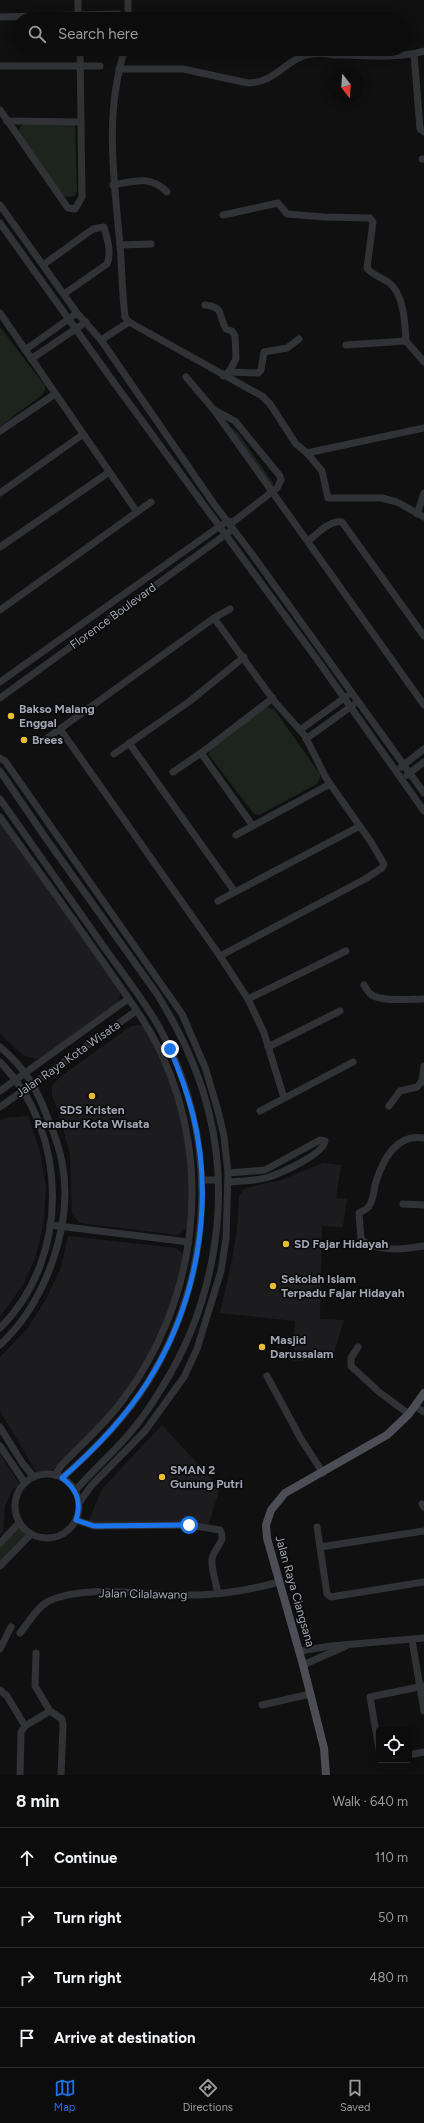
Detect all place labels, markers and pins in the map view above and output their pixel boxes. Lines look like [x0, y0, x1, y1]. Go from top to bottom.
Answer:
place label: Bakso Malang Enggal [19, 702, 95, 730]
marker: Bakso Malang Enggal [6, 711, 16, 721]
place label: Brees [32, 733, 63, 747]
marker: Brees [19, 735, 29, 745]
marker: SDS Kristen Penabur Kota Wisata [87, 1091, 97, 1101]
place label: SDS Kristen Penabur Kota Wisata [35, 1103, 150, 1131]
place label: SD Fajar Hidayah [294, 1237, 388, 1251]
marker: SD Fajar Hidayah [281, 1239, 291, 1249]
place label: Sekolah Islam Terpadu Fajar Hidayah [281, 1272, 405, 1300]
marker: Sekolah Islam Terpadu Fajar Hidayah [268, 1281, 278, 1291]
place label: Masjid Darussalam [270, 1333, 334, 1361]
marker: Masjid Darussalam [257, 1342, 267, 1352]
place label: SMAN 2 Gunung Putri [170, 1463, 243, 1491]
marker: SMAN 2 Gunung Putri [157, 1472, 167, 1482]

